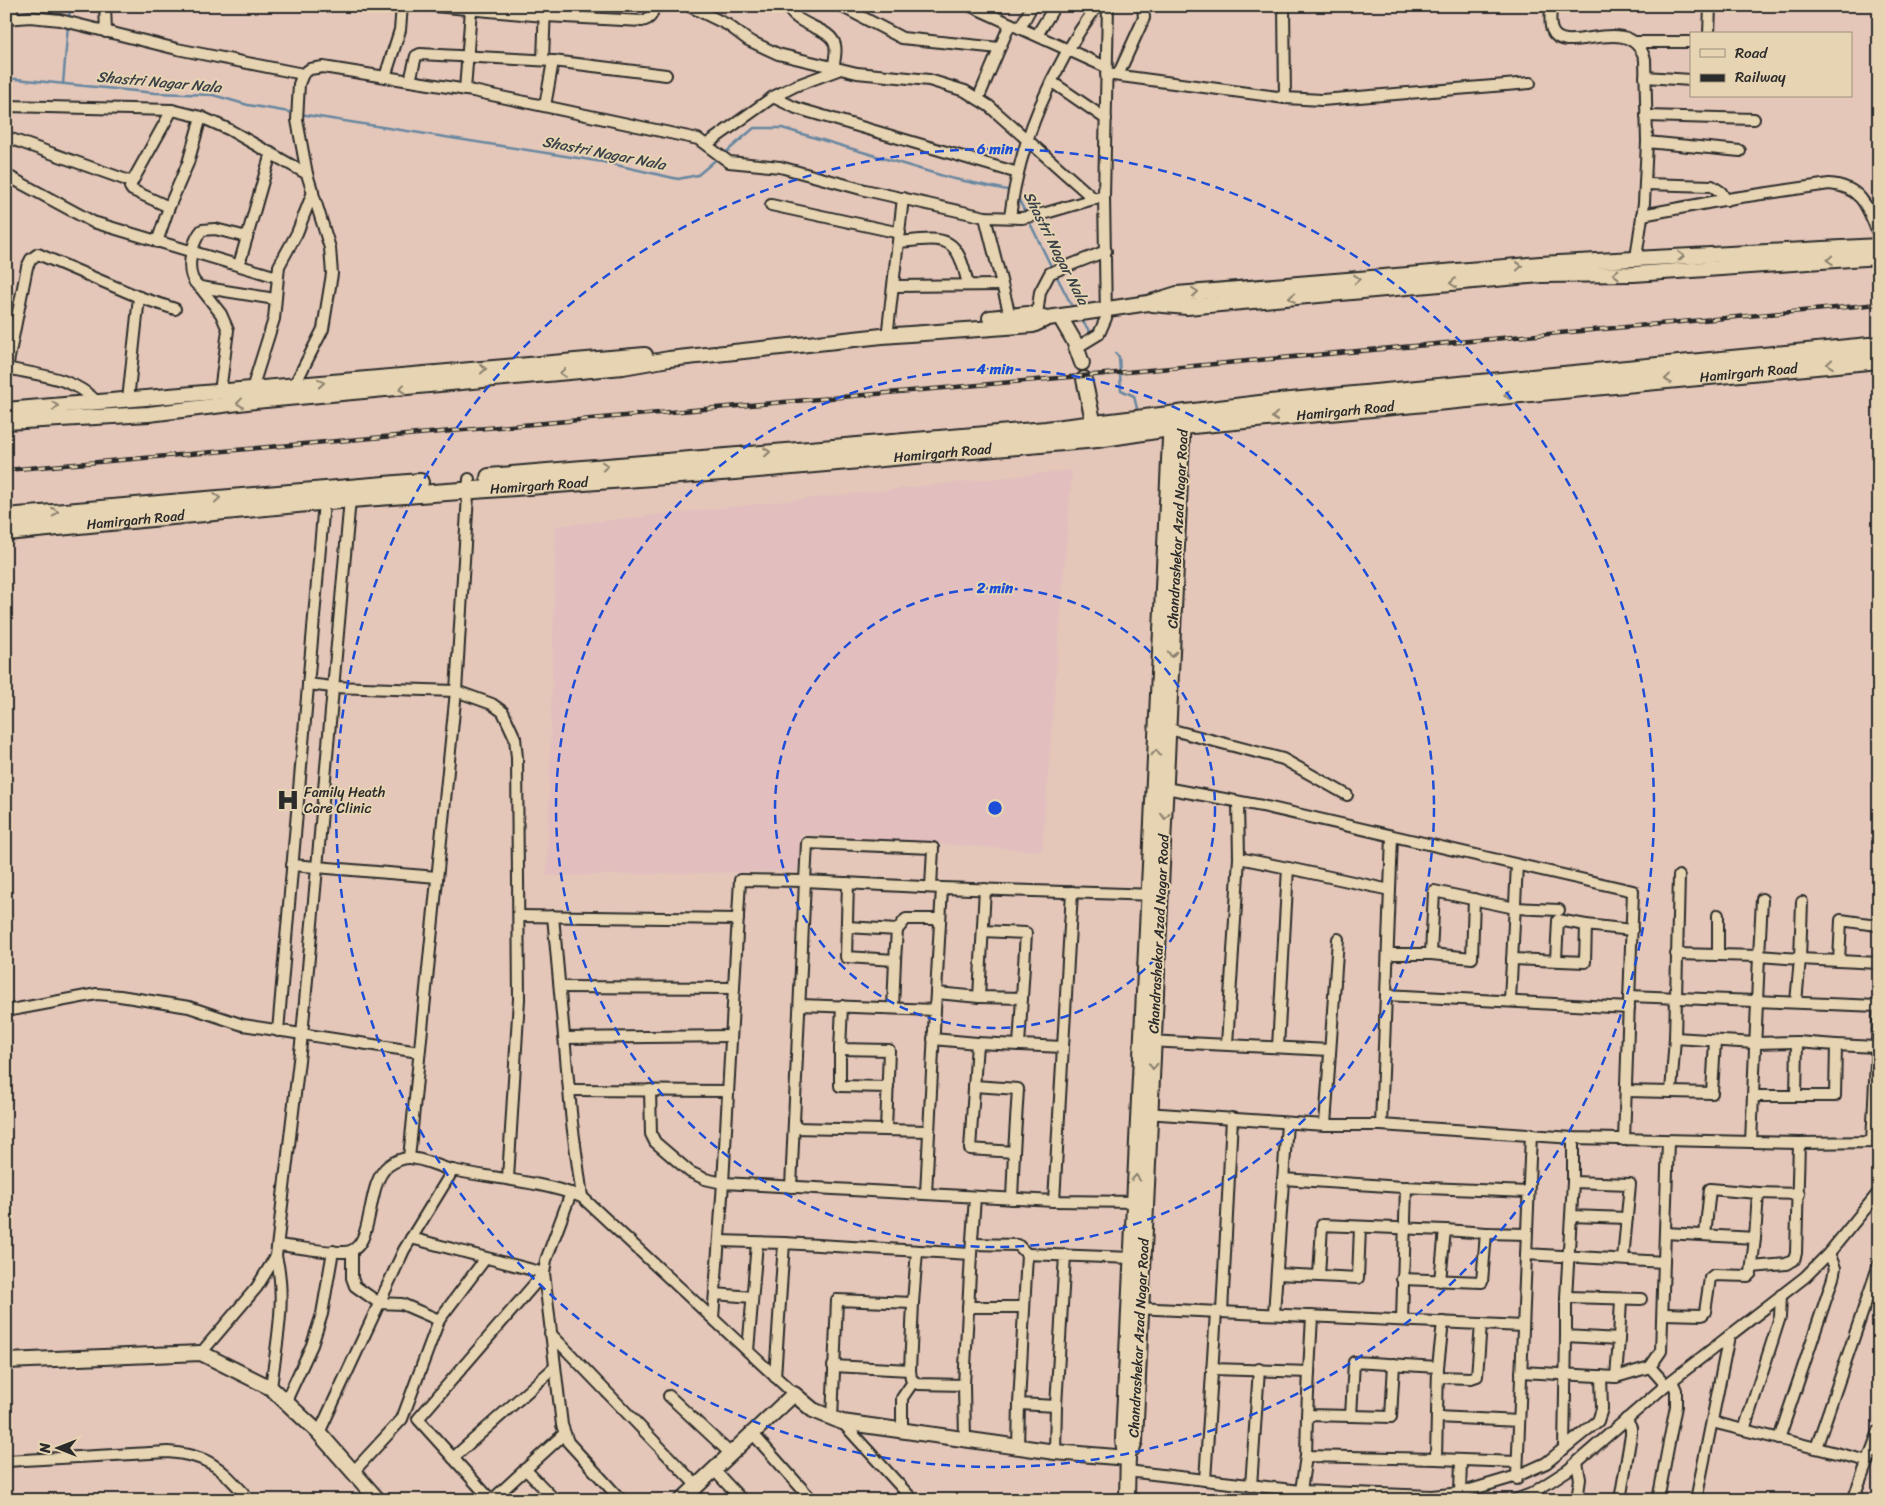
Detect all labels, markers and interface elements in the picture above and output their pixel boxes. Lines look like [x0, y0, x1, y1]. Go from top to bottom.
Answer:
legend [1690, 32, 1852, 98]
text: Road [1735, 40, 1768, 66]
water label: Shastri Nagar Nala [96, 64, 224, 101]
text: Railway [1735, 64, 1786, 90]
water label: Shastri Nagar Nala [540, 128, 669, 178]
text: 6 min [976, 136, 1014, 162]
water label: Shastri Nagar Nala [1016, 186, 1097, 311]
one-way arrow [1678, 250, 1686, 261]
one-way arrow [1826, 254, 1834, 265]
one-way arrow [1515, 261, 1523, 272]
one-way arrow [1611, 269, 1619, 280]
one-way arrow [1353, 274, 1361, 285]
one-way arrow [1449, 277, 1457, 288]
one-way arrow [1191, 287, 1199, 298]
one-way arrow [1287, 292, 1295, 303]
street label: Hamirgarh Road [1698, 355, 1800, 389]
text: 4 min [975, 356, 1014, 382]
one-way arrow [1826, 359, 1834, 370]
one-way arrow [480, 364, 488, 375]
one-way arrow [559, 367, 567, 378]
one-way arrow [1664, 374, 1672, 385]
one-way arrow [318, 378, 326, 389]
one-way arrow [397, 383, 405, 394]
one-way arrow [1502, 389, 1510, 400]
street label: Hamirgarh Road [1295, 393, 1397, 428]
one-way arrow [235, 397, 243, 408]
one-way arrow [51, 401, 59, 412]
one-way arrow [1271, 411, 1279, 422]
street label: Chandrashekar Azad Nagar Road [1160, 427, 1196, 629]
street label: Hamirgarh Road [893, 436, 994, 469]
one-way arrow [764, 447, 772, 458]
one-way arrow [602, 461, 610, 472]
street label: Hamirgarh Road [489, 469, 590, 501]
one-way arrow [213, 493, 221, 504]
street label: Hamirgarh Road [85, 502, 187, 537]
one-way arrow [51, 507, 59, 518]
text: 2 min [976, 575, 1014, 601]
one-way arrow [1167, 650, 1177, 658]
one-way arrow [1151, 749, 1162, 757]
place label: Family Heath Care Clinic [304, 780, 385, 821]
hospital icon: Family Heath Care Clinic [275, 787, 301, 813]
centre of rings [986, 799, 1004, 817]
one-way arrow [1159, 813, 1170, 821]
street label: Chandrashekar Azad Nagar Road [1141, 832, 1177, 1034]
one-way arrow [1147, 1062, 1158, 1070]
one-way arrow [1130, 1174, 1141, 1182]
street label: Chandrashekar Azad Nagar Road [1121, 1236, 1157, 1438]
north arrow [32, 1424, 82, 1474]
text: N [33, 1443, 58, 1454]

